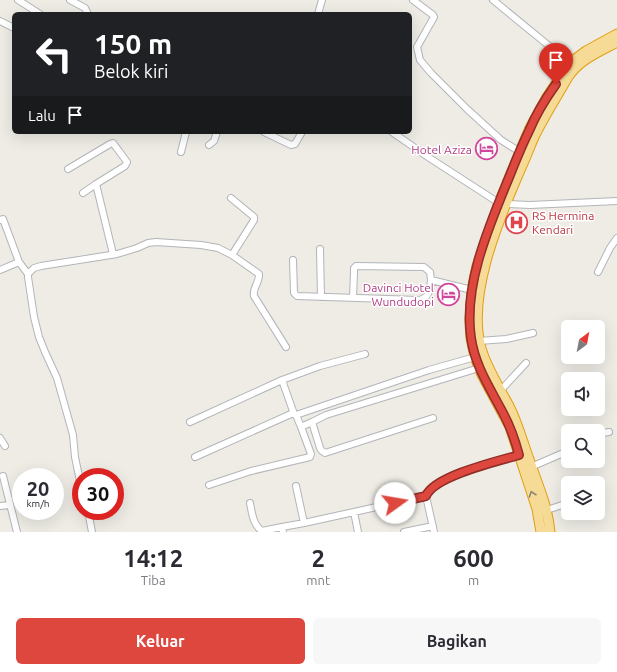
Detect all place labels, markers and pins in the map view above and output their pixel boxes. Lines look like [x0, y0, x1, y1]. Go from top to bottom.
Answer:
pin [539, 43, 573, 84]
hotel icon: Hotel Aziza [474, 136, 500, 162]
place label: Hotel Aziza [411, 143, 472, 156]
hospital icon: RS Hermina Kendari [504, 209, 530, 235]
place label: RS Hermina Kendari [532, 209, 594, 236]
place label: Davinci Hotel Wundudopi [363, 281, 434, 308]
hotel icon: Davinci Hotel Wundudopi [436, 281, 462, 307]

